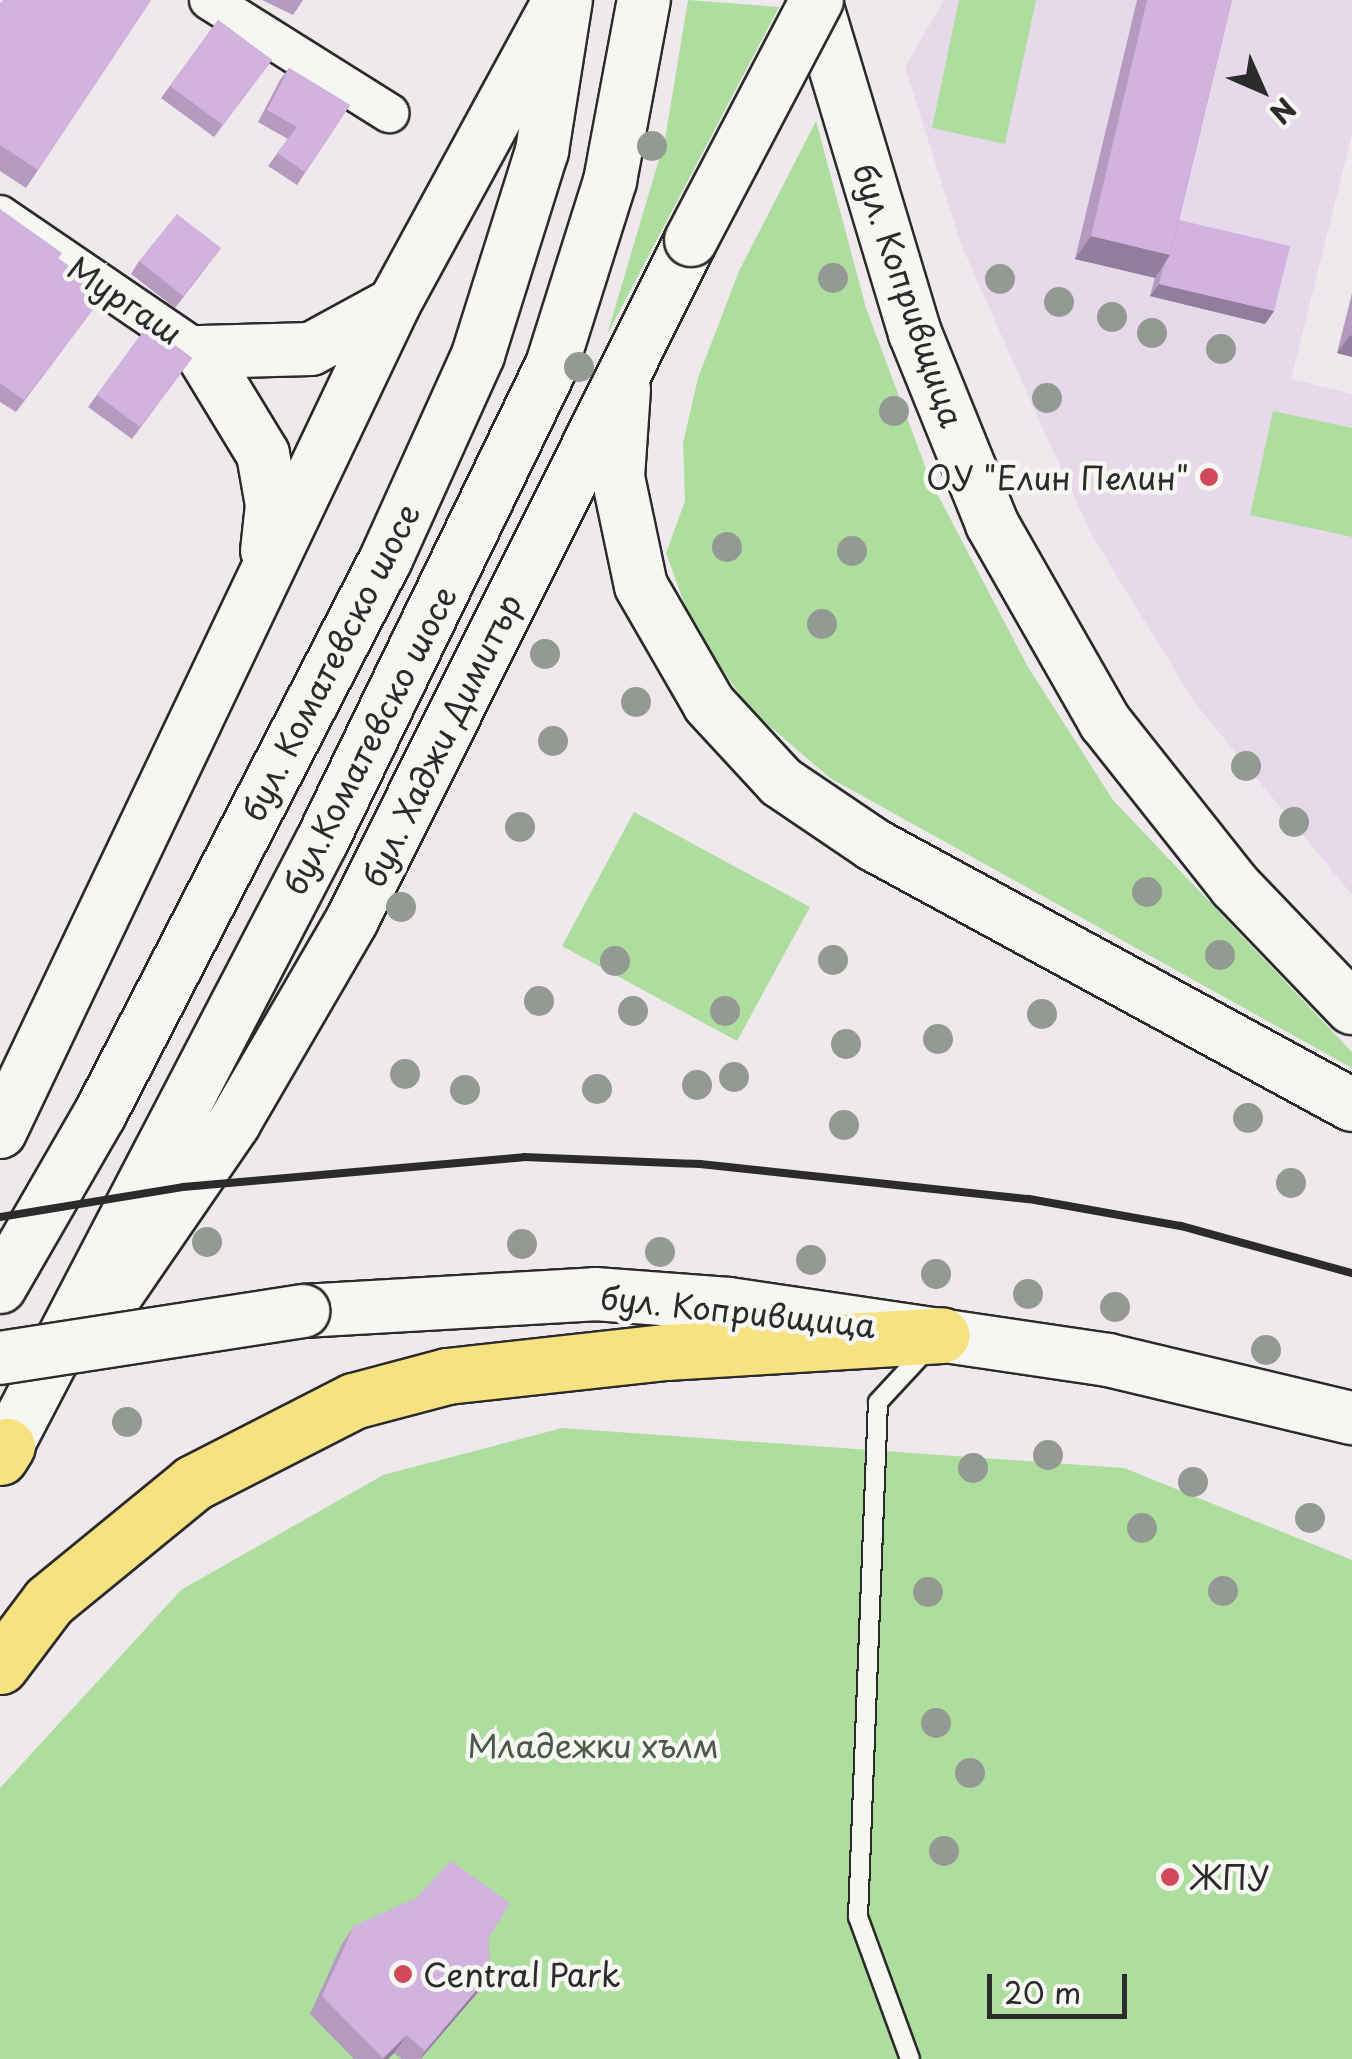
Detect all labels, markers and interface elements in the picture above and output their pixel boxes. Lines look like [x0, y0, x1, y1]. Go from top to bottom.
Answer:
north arrow [1212, 40, 1312, 140]
text: N [1261, 89, 1307, 135]
street label: бул. Копривщица [846, 158, 972, 432]
street label: Мургаш [61, 248, 189, 352]
place label: ОУ "Елин Пелин" [923, 458, 1189, 496]
marker: ОУ "Елин Пелин" [1198, 466, 1220, 488]
street label: бул. Коматевско шосе [233, 497, 427, 827]
street label: бул.Коматевско шосе [274, 579, 464, 901]
street label: бул. Хаджи Димитър [353, 586, 529, 894]
street label: бул. Копривщица [598, 1277, 878, 1345]
park label: Младежки хълм [464, 1726, 722, 1764]
place label: ЖПУ [1190, 1858, 1269, 1896]
marker: ЖПУ [1159, 1866, 1181, 1888]
scale bar [992, 1954, 1132, 2016]
place label: Central Park [423, 1955, 621, 1993]
marker: Central Park [392, 1963, 414, 1985]
text: 20 m [1004, 1969, 1081, 2014]

